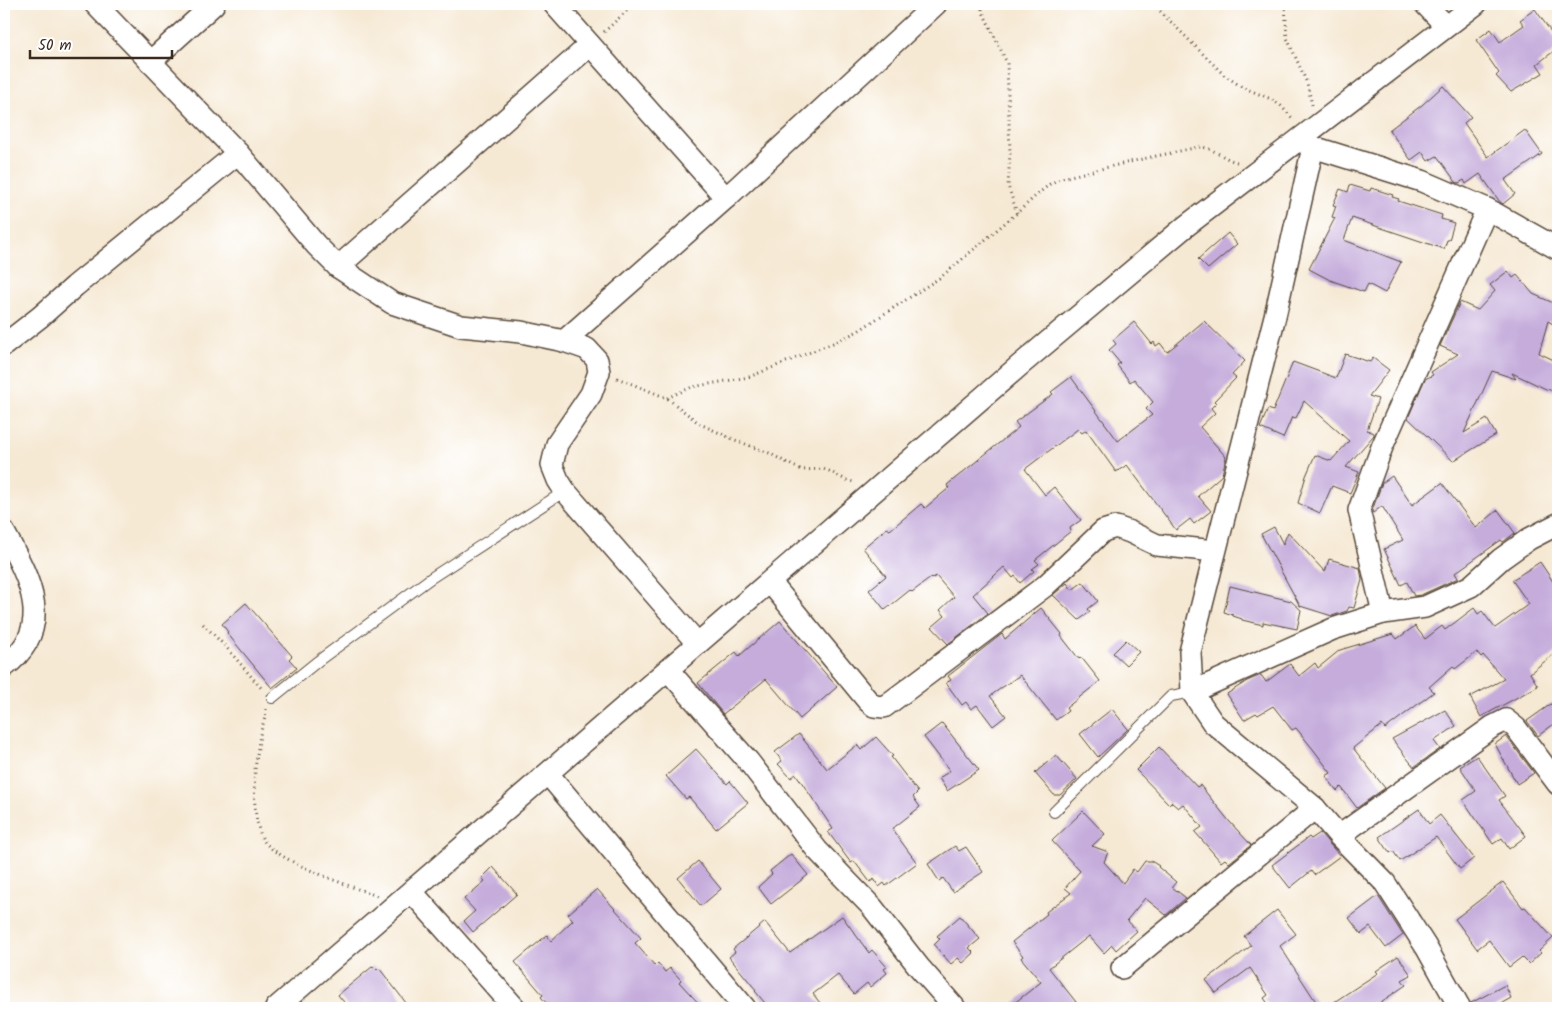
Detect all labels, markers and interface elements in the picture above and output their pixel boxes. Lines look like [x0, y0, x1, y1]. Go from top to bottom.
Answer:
scale bar [30, 28, 172, 60]
text: 50 m [38, 34, 72, 58]

